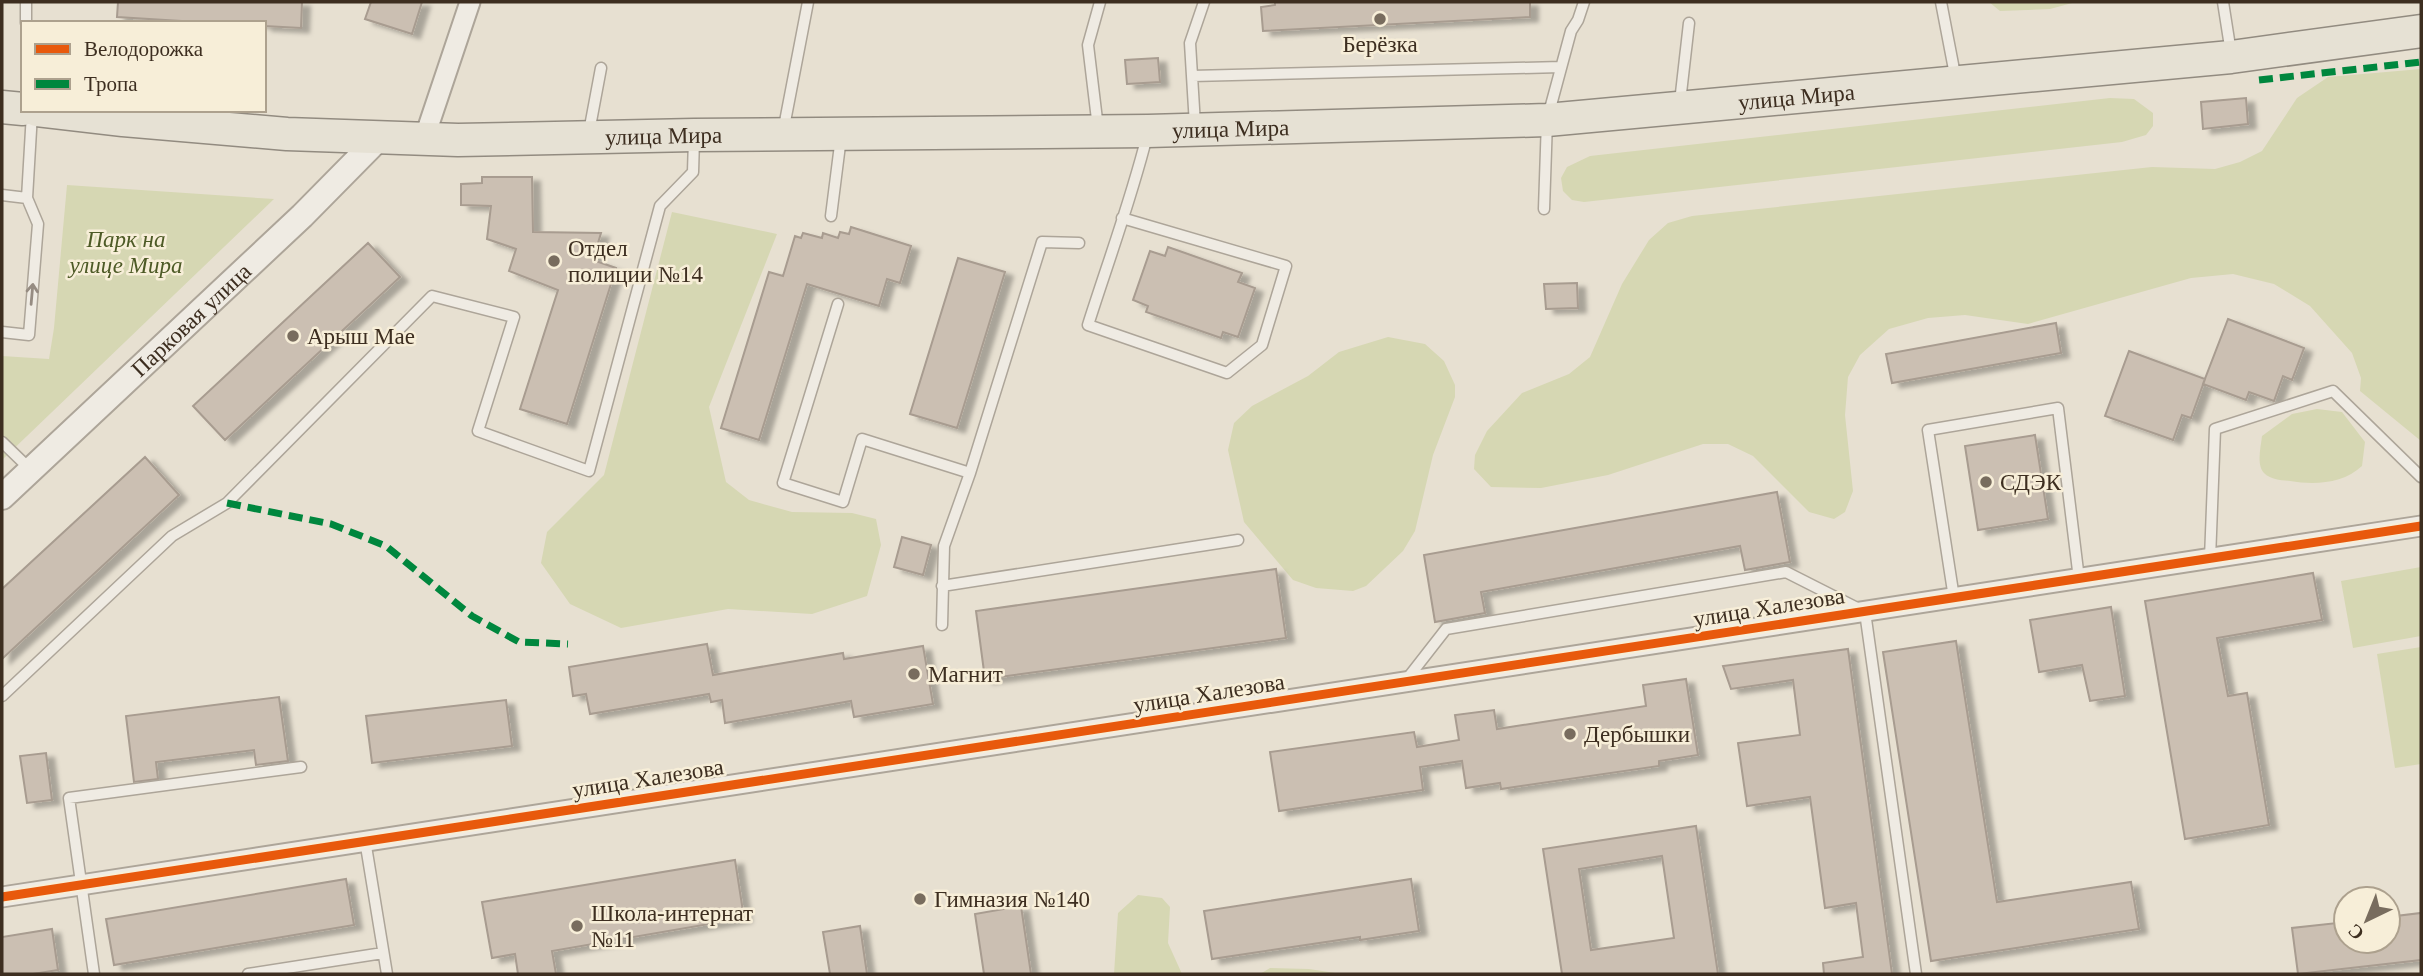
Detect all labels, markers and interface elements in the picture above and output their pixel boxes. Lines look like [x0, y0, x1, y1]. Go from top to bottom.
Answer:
marker: Берёзка [1372, 11, 1388, 27]
legend [21, 21, 266, 112]
place label: Берёзка [1342, 32, 1418, 57]
text: Велодорожка [84, 37, 204, 61]
text: Тропа [84, 72, 138, 96]
street label: улица Мира [1737, 80, 1856, 115]
street label: улица Мира [1172, 115, 1289, 143]
street label: улица Мира [605, 123, 722, 150]
park label: Парк на улице Мира [68, 227, 182, 278]
place label: Отдел полиции №14 [568, 236, 703, 287]
marker: Отдел полиции №14 [546, 253, 562, 269]
street label: Парковая улица [127, 259, 256, 382]
one-way arrow [26, 283, 39, 305]
place label: Арыш Мае [307, 324, 415, 349]
marker: Арыш Мае [285, 328, 301, 344]
place label: СДЭК [2000, 470, 2062, 495]
marker: СДЭК [1978, 474, 1994, 490]
street label: улица Халезова [1692, 583, 1846, 632]
place label: Магнит [928, 662, 1003, 687]
marker: Магнит [906, 666, 922, 682]
street label: улица Халезова [1132, 669, 1286, 718]
place label: Дербышки [1584, 722, 1690, 747]
marker: Дербышки [1562, 726, 1578, 742]
street label: улица Халезова [571, 754, 725, 803]
north arrow [2332, 885, 2402, 955]
place label: Гимназия №140 [934, 887, 1090, 912]
marker: Гимназия №140 [912, 891, 928, 907]
place label: Школа-интернат №11 [591, 901, 753, 952]
marker: Школа-интернат №11 [569, 918, 585, 934]
text: С [2344, 920, 2368, 944]

